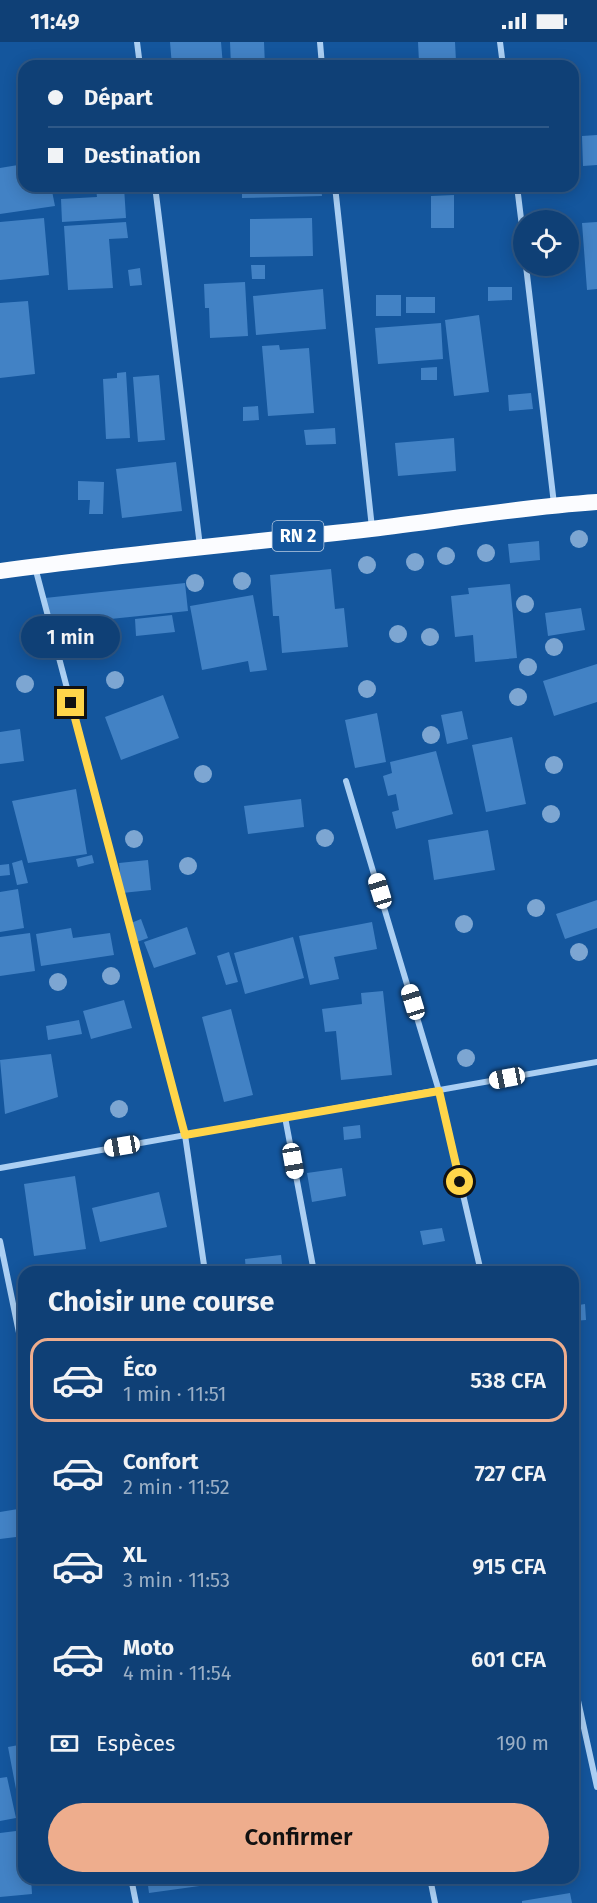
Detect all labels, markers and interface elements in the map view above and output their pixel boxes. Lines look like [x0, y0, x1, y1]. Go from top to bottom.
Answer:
text: 11:49 [30, 8, 80, 35]
text: Départ [84, 84, 153, 111]
text: Destination [84, 142, 201, 169]
map controls [513, 210, 579, 276]
button: locate [513, 210, 579, 276]
road number: RN 2 [272, 521, 324, 551]
callout: 1 min [22, 616, 121, 658]
text: 1 min [46, 625, 95, 649]
route end [57, 689, 84, 716]
car [366, 871, 394, 911]
car [399, 982, 427, 1022]
car [488, 1066, 526, 1090]
car [103, 1134, 141, 1158]
car [281, 1142, 305, 1180]
route start [446, 1168, 473, 1195]
text: Choisir une course [48, 1286, 274, 1318]
icon: car [51, 1353, 105, 1407]
text: Éco [123, 1355, 157, 1382]
text: 538 CFA [470, 1367, 546, 1394]
text: 1 min · 11:51 [123, 1382, 226, 1406]
icon: car [51, 1446, 105, 1500]
text: Confort [123, 1448, 199, 1475]
text: 727 CFA [474, 1460, 546, 1487]
text: 2 min · 11:52 [123, 1475, 230, 1499]
icon: car [51, 1539, 105, 1593]
text: XL [123, 1541, 147, 1568]
text: 915 CFA [472, 1553, 546, 1580]
text: 3 min · 11:53 [123, 1568, 230, 1592]
icon: car [51, 1632, 105, 1686]
text: Moto [123, 1634, 174, 1661]
text: 601 CFA [471, 1646, 546, 1673]
text: 4 min · 11:54 [123, 1661, 231, 1685]
icon: cash [48, 1727, 81, 1760]
text: Espèces [96, 1730, 175, 1757]
text: 190 m [496, 1731, 549, 1755]
button: Confirmer [48, 1803, 549, 1872]

